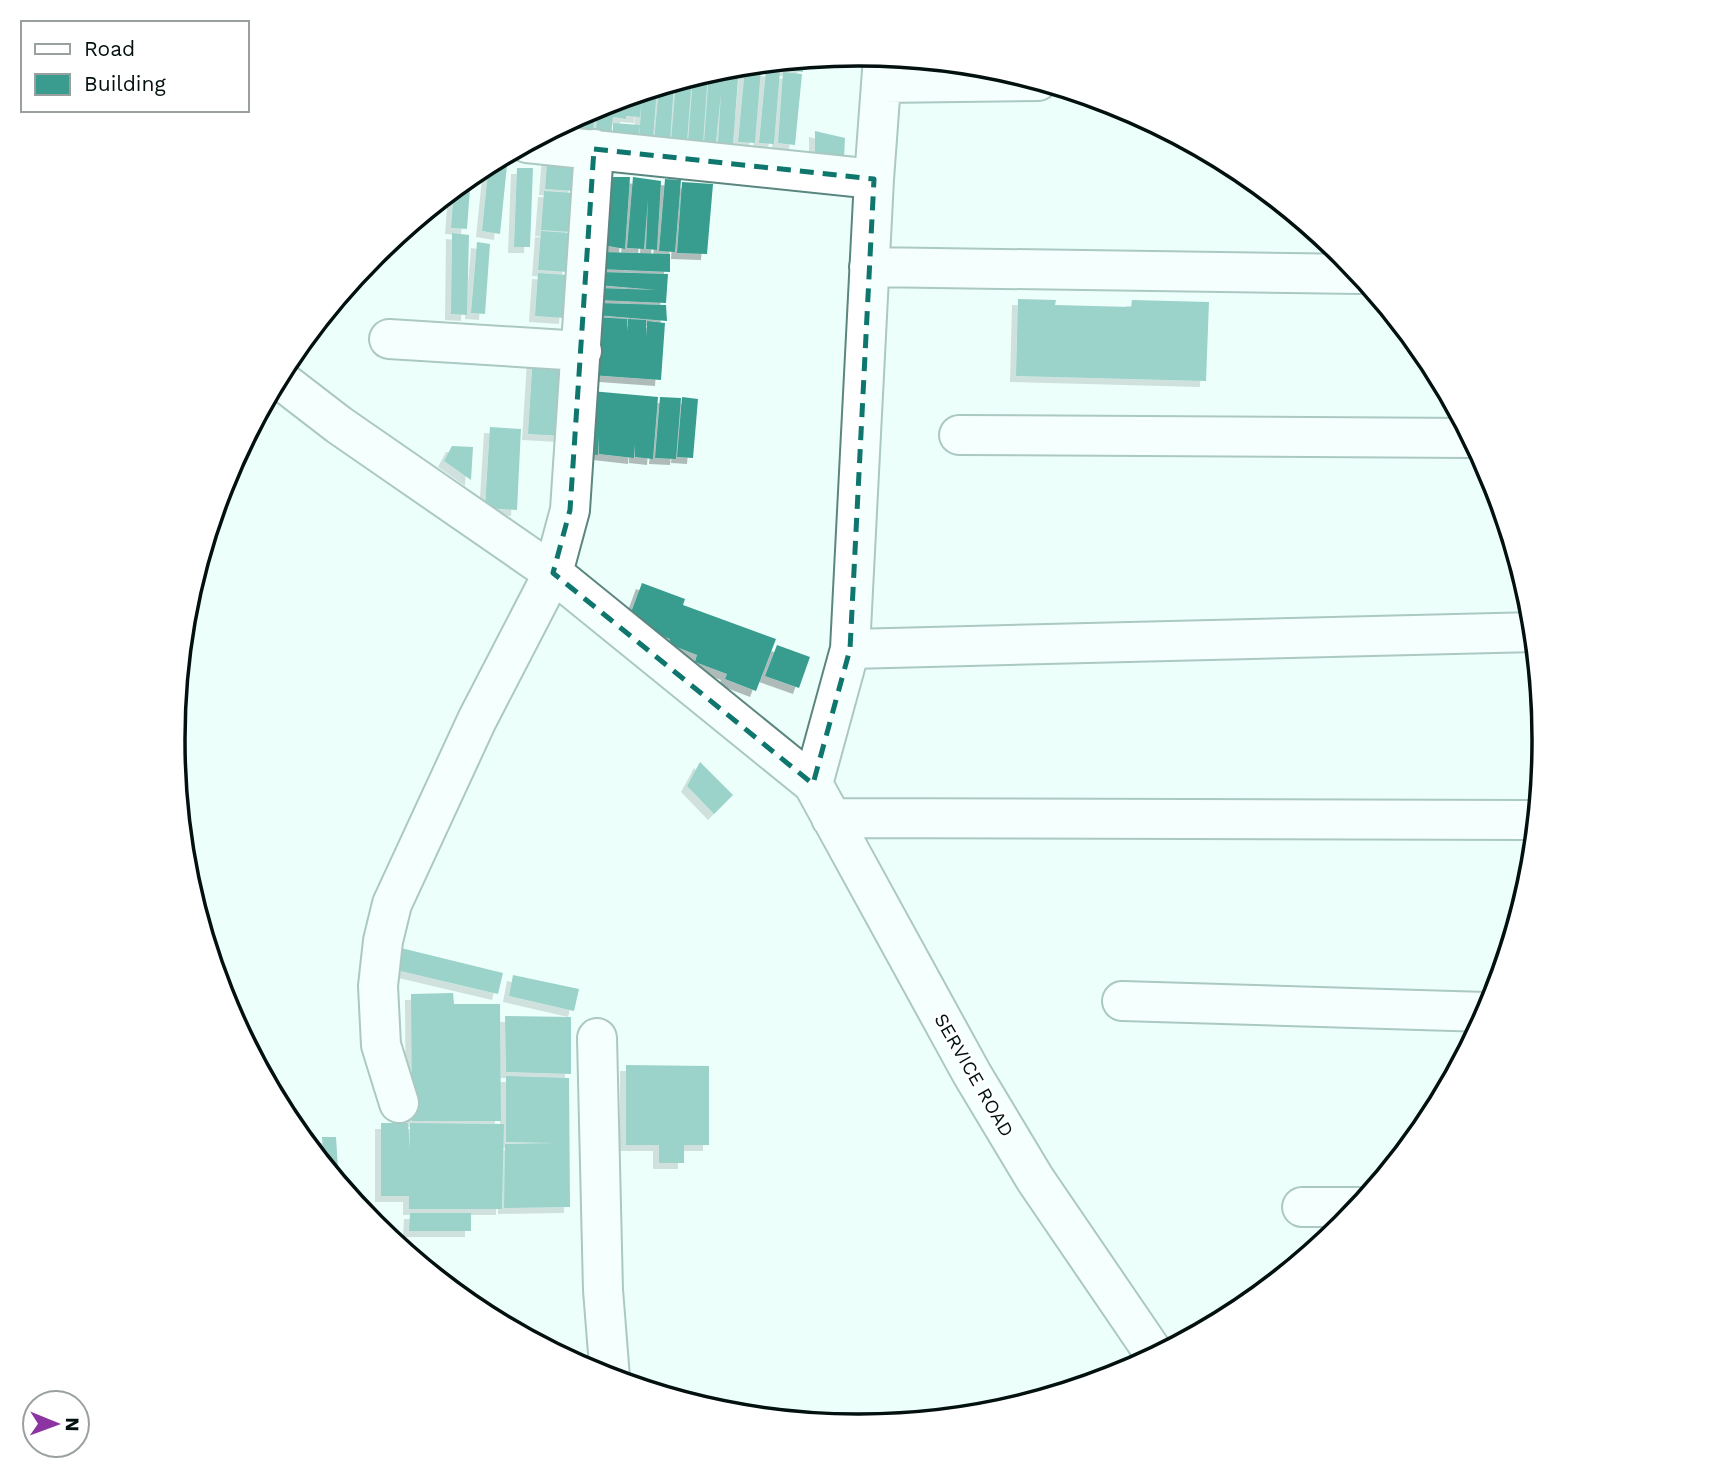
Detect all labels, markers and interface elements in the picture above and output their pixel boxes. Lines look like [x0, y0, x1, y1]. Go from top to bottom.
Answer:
legend [21, 21, 248, 112]
text: Road [84, 36, 135, 61]
text: Building [84, 71, 166, 96]
street label: SERVICE ROAD [929, 1009, 1019, 1141]
north arrow [21, 1389, 91, 1459]
text: N [61, 1417, 84, 1432]

